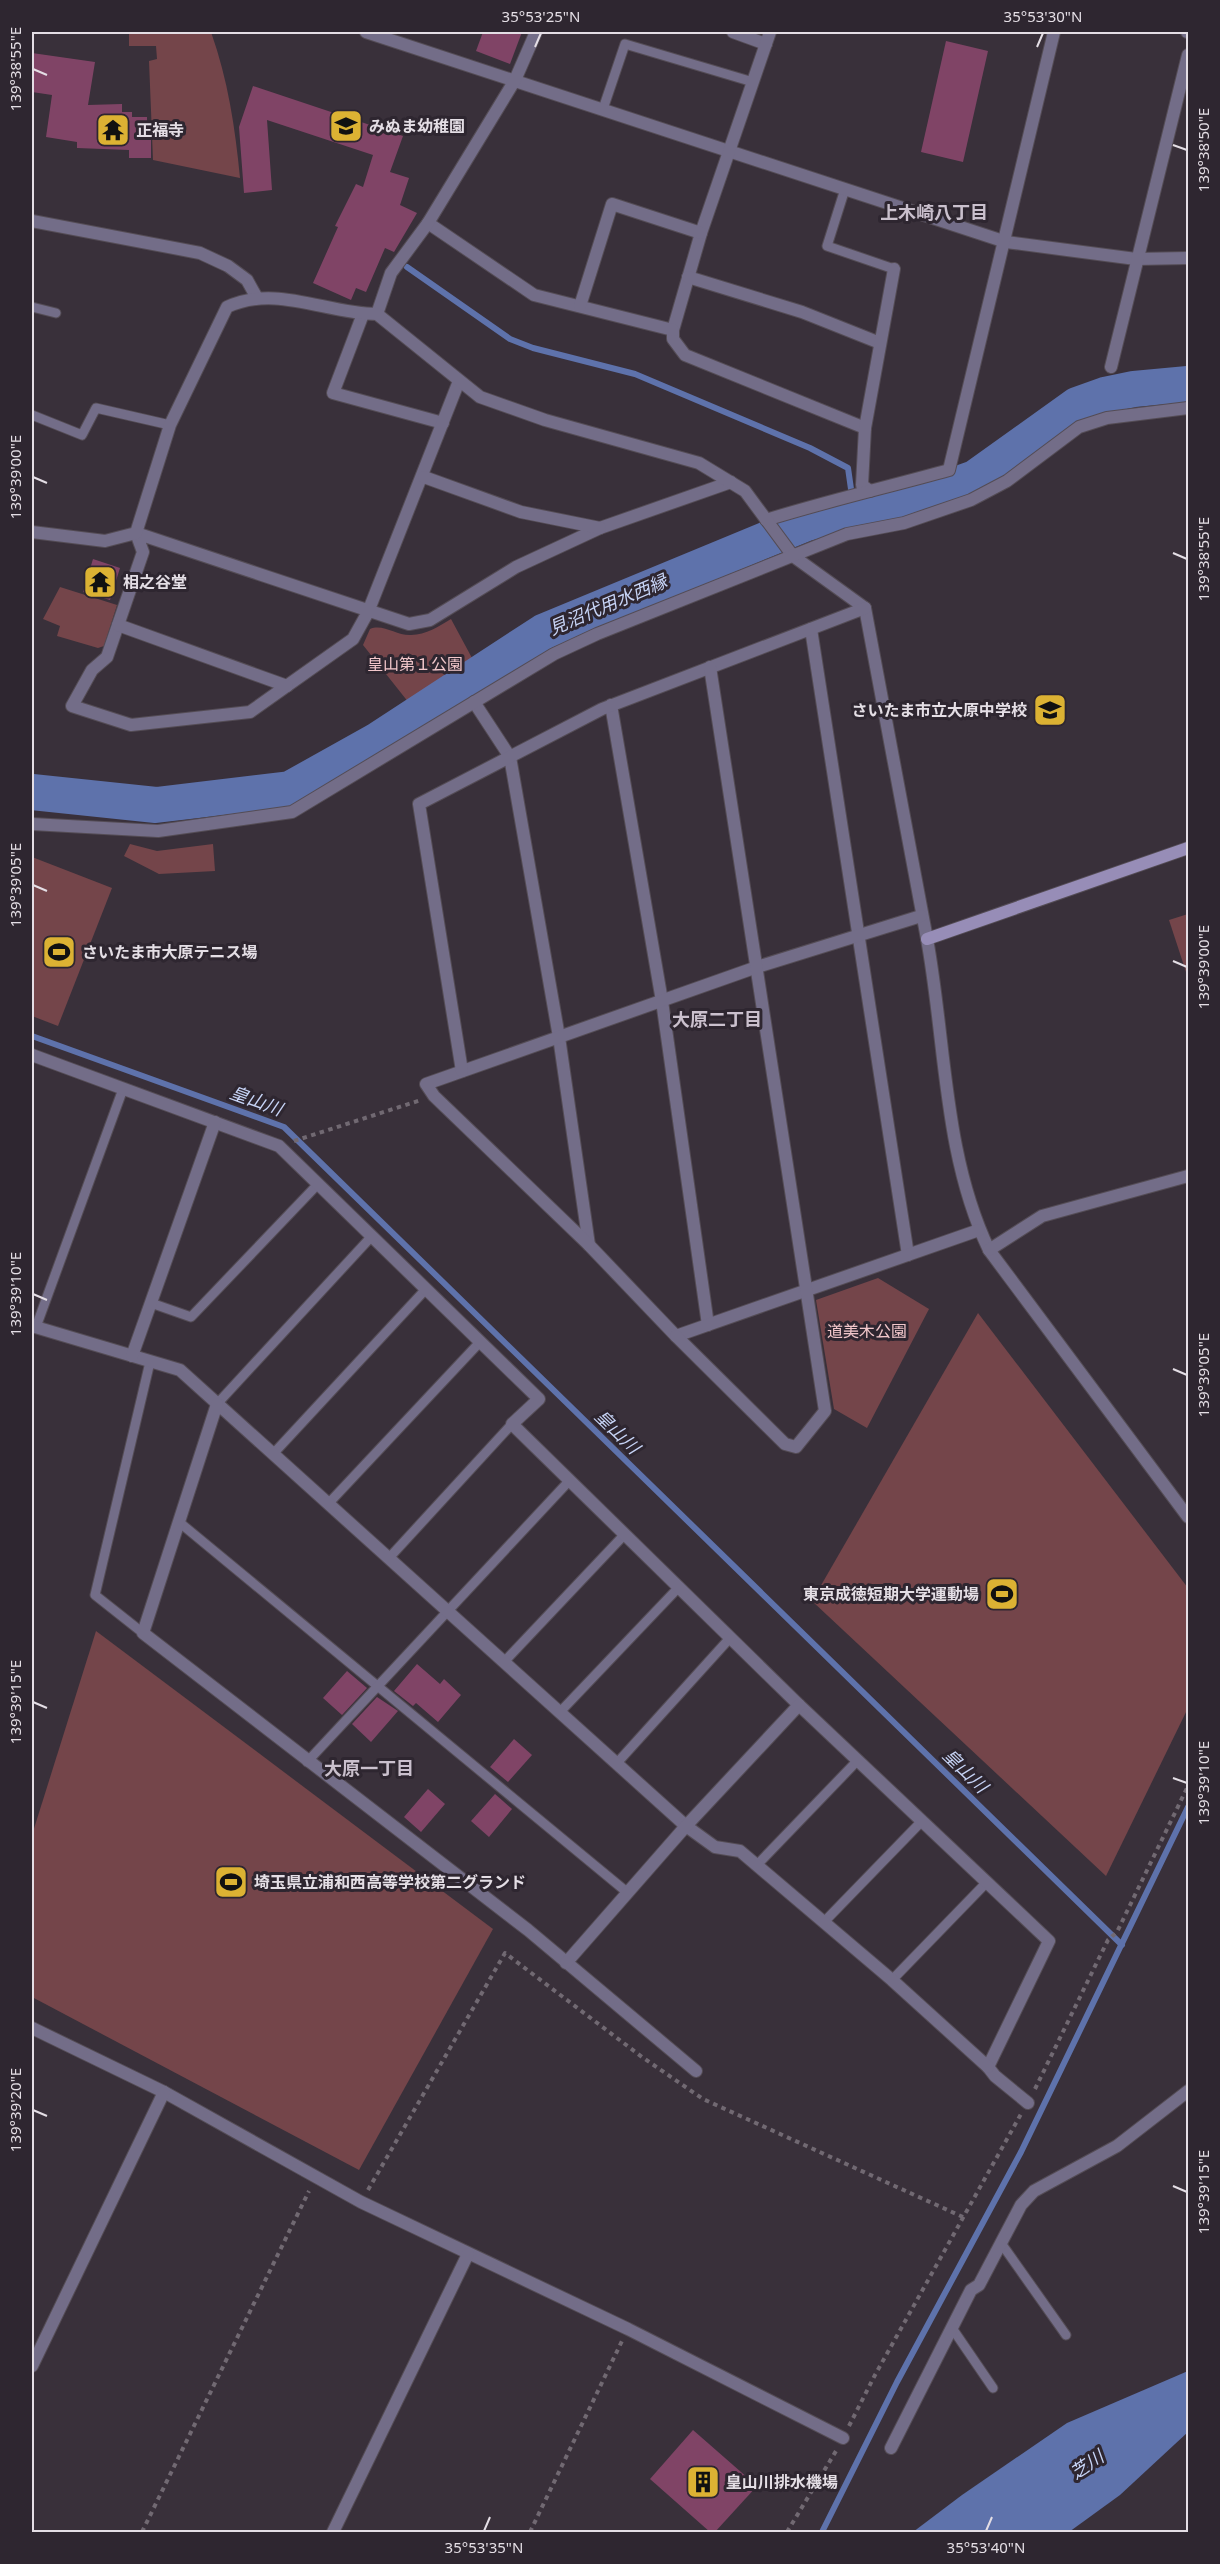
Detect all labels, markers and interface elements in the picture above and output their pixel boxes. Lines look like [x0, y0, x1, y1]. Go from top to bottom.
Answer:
text: 35°53'25"N [502, 6, 580, 26]
text: 35°53'30"N [1004, 6, 1082, 26]
text: 139°38'55"E [5, 27, 25, 111]
school or university icon: みぬま幼稚園 [328, 108, 364, 144]
text: 139°38'50"E [1193, 108, 1213, 192]
temple icon: 正福寺 [95, 112, 131, 148]
place label: みぬま幼稚園 [369, 115, 465, 137]
place label: 正福寺 [136, 119, 184, 141]
district label: 上木崎八丁目 [880, 200, 988, 224]
text: 139°39'00"E [5, 435, 25, 519]
text: 139°38'55"E [1193, 517, 1213, 601]
temple icon: 相之谷堂 [82, 564, 118, 600]
water label: 見沼代用水西縁 [545, 568, 672, 640]
place label: 相之谷堂 [123, 571, 187, 593]
park label: 皇山第１公園 [367, 653, 463, 675]
school or university icon: さいたま市立大原中学校 [1032, 692, 1068, 728]
place label: さいたま市立大原中学校 [851, 699, 1027, 721]
text: 139°39'05"E [5, 843, 25, 927]
text: 139°39'00"E [1193, 925, 1213, 1009]
sports icon: さいたま市大原テニス場 [41, 934, 77, 970]
place label: さいたま市大原テニス場 [82, 941, 258, 963]
district label: 大原二丁目 [672, 1007, 762, 1031]
water label: 皇山川 [227, 1080, 288, 1121]
text: 139°39'10"E [5, 1252, 25, 1336]
park label: 道美木公園 [827, 1320, 907, 1342]
text: 139°39'05"E [1193, 1333, 1213, 1417]
water label: 皇山川 [590, 1404, 647, 1460]
sports icon: 東京成徳短期大学運動場 [984, 1576, 1020, 1612]
place label: 東京成徳短期大学運動場 [803, 1583, 979, 1605]
text: 139°39'15"E [5, 1660, 25, 1744]
text: 139°39'10"E [1193, 1741, 1213, 1825]
water label: 皇山川 [938, 1743, 995, 1799]
district label: 大原一丁目 [324, 1756, 414, 1780]
sports icon: 埼玉県立浦和西高等学校第二グランド [213, 1864, 249, 1900]
place label: 埼玉県立浦和西高等学校第二グランド [254, 1871, 526, 1893]
text: 139°39'20"E [5, 2068, 25, 2152]
text: 139°39'15"E [1193, 2150, 1213, 2234]
water label: 芝川 [1065, 2443, 1110, 2484]
building icon: 皇山川排水機場 [685, 2464, 721, 2500]
place label: 皇山川排水機場 [726, 2471, 838, 2493]
text: 35°53'35"N [445, 2537, 523, 2557]
text: 35°53'40"N [947, 2537, 1025, 2557]

